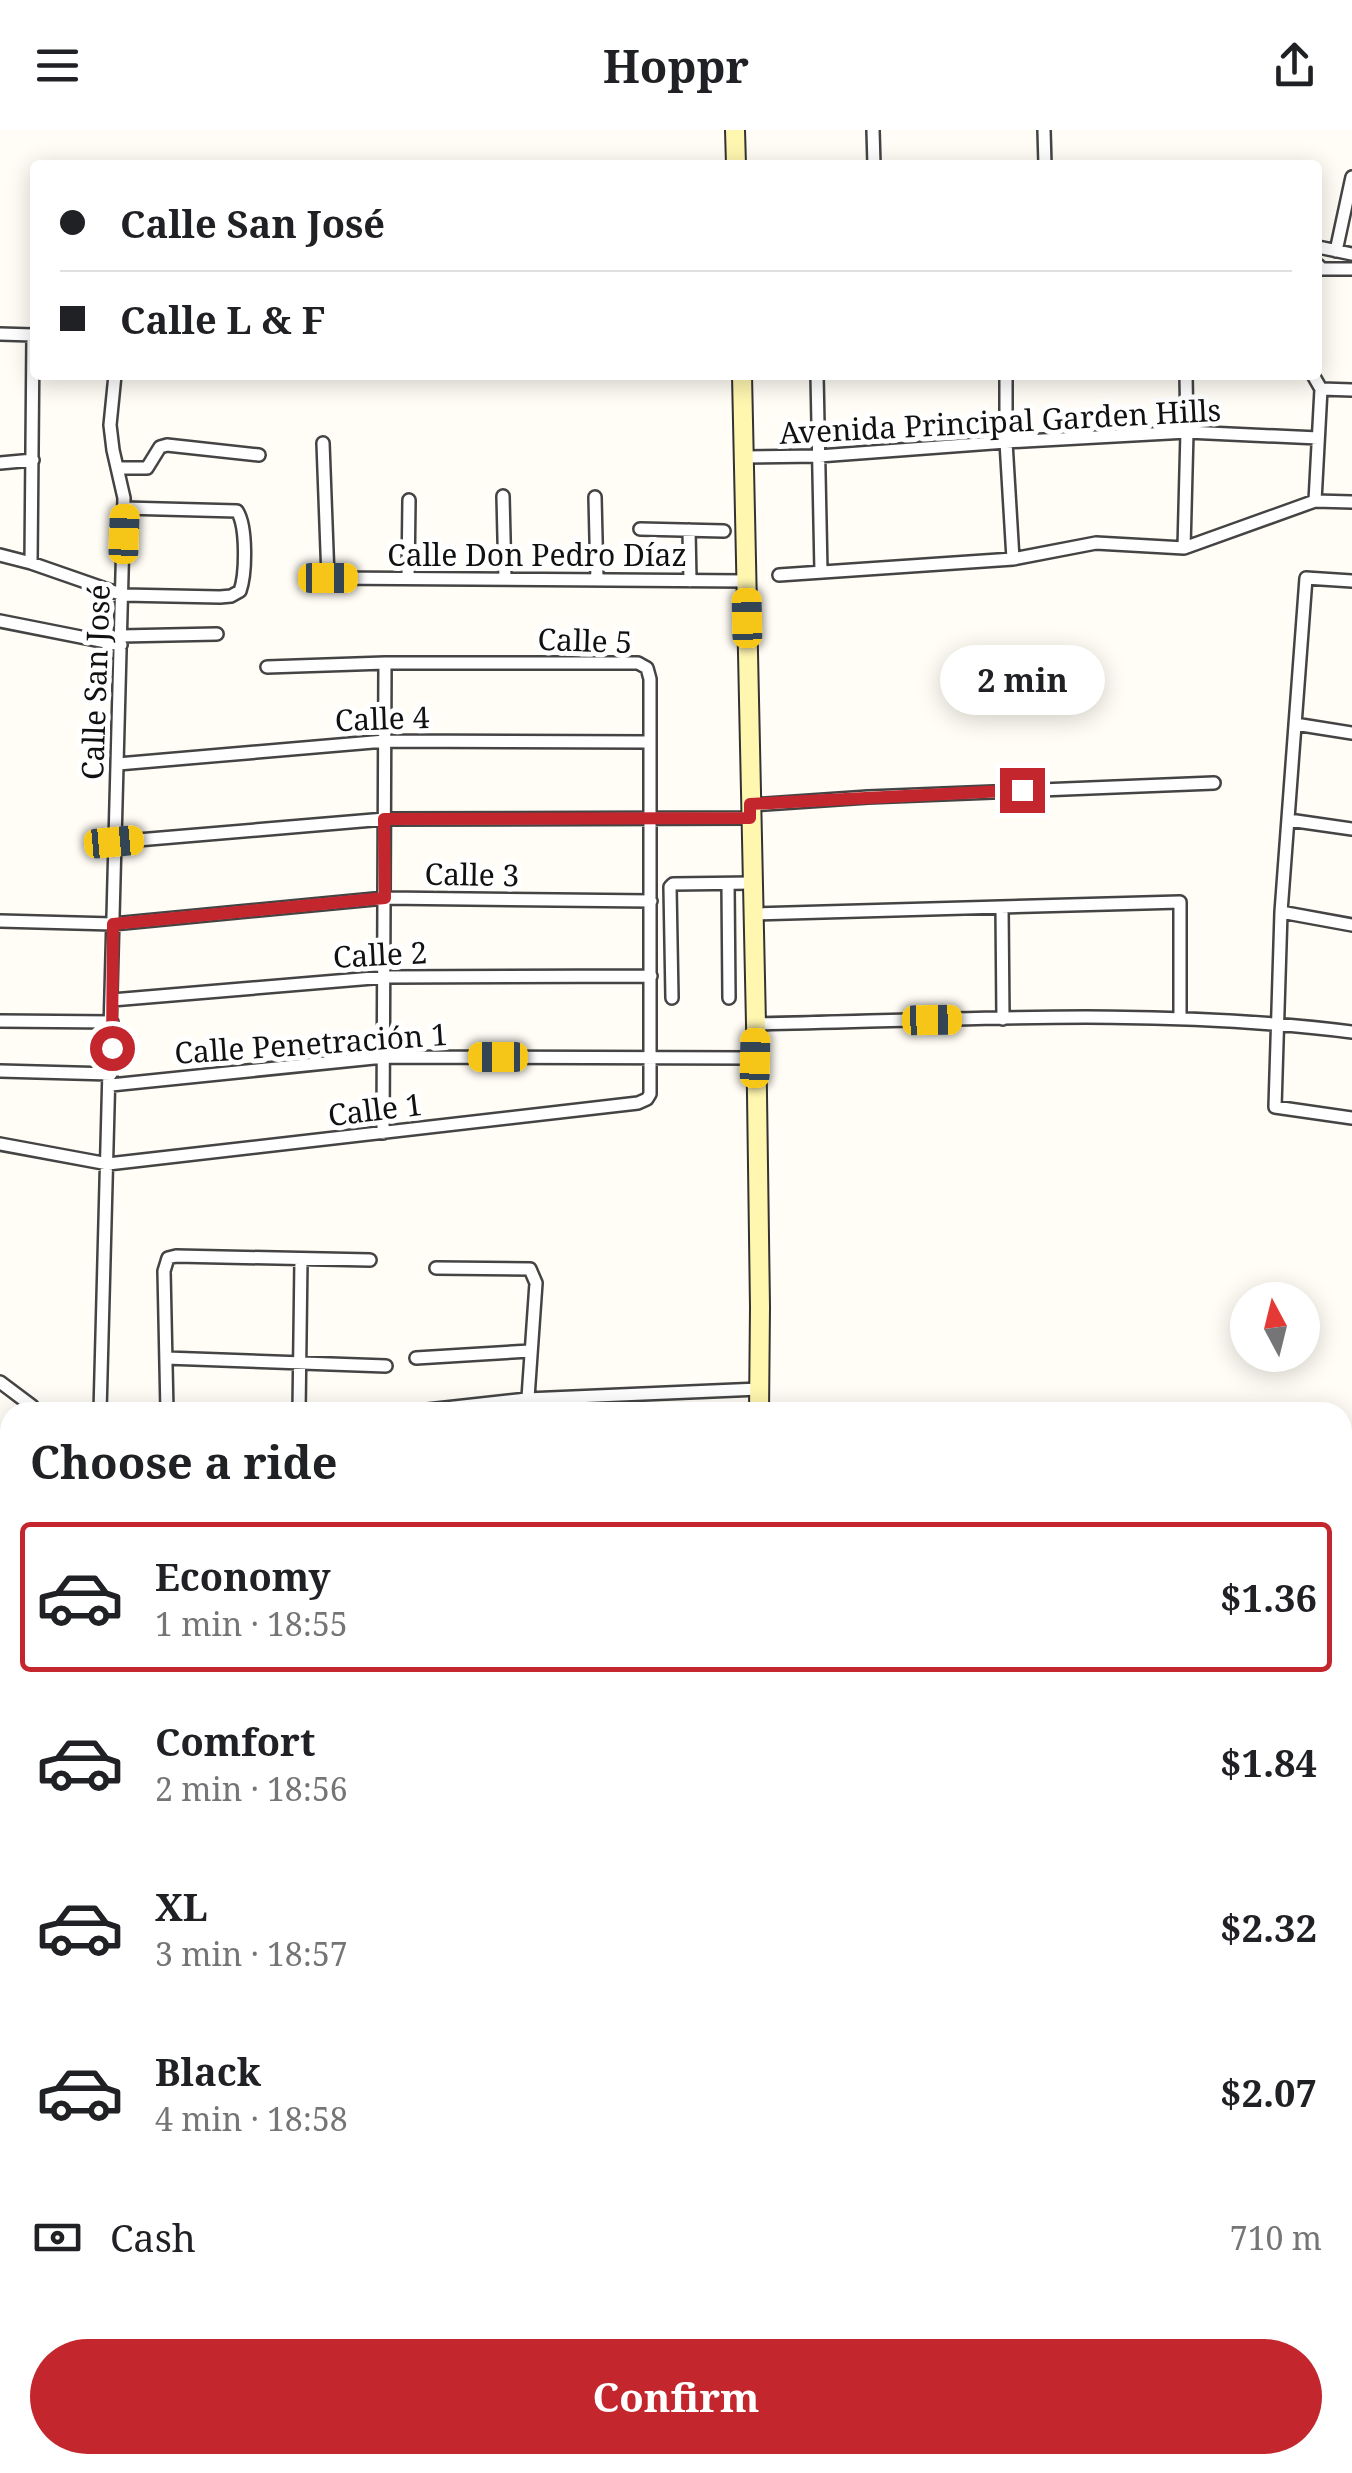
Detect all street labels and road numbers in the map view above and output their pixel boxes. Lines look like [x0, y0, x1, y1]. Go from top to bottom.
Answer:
street label: Avenida Principal Garden Hills [778, 389, 1222, 453]
street label: Calle Don Pedro Díaz [387, 534, 687, 575]
street label: Calle San José [71, 583, 119, 781]
street label: Calle 5 [537, 618, 633, 662]
street label: Calle 4 [334, 696, 430, 740]
street label: Calle 3 [424, 853, 520, 895]
street label: Calle 2 [332, 931, 428, 977]
street label: Calle Penetración 1 [173, 1013, 449, 1073]
street label: Calle 1 [326, 1083, 424, 1135]

